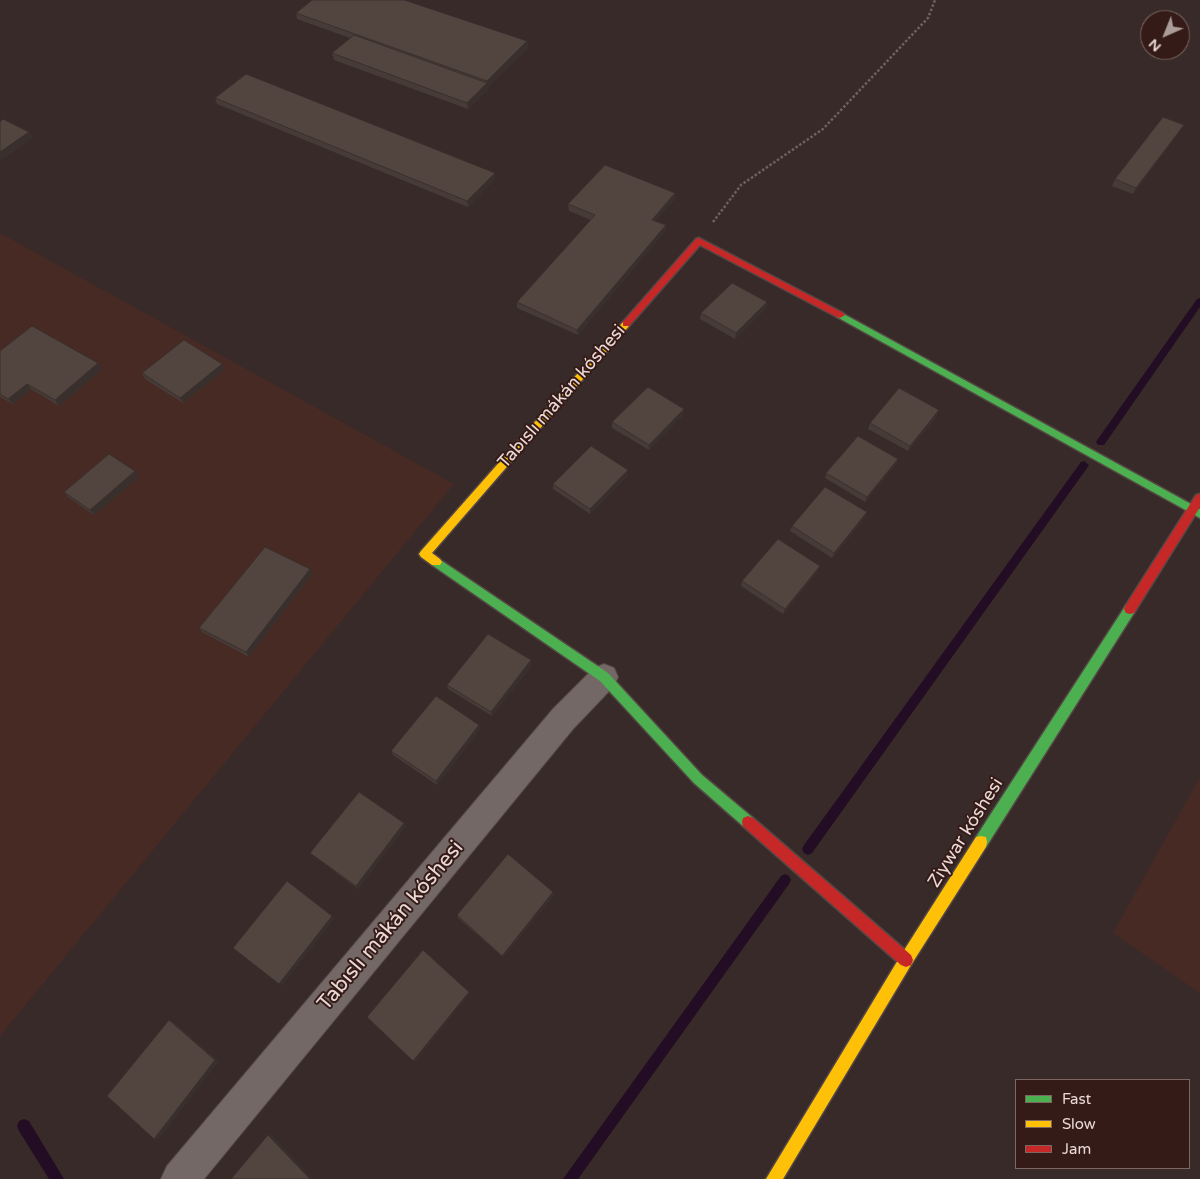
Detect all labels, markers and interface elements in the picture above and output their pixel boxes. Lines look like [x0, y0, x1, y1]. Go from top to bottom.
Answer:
north arrow [1140, 10, 1190, 60]
text: N [1145, 35, 1165, 55]
street label: Tabıslı mákán kóshesi [494, 321, 630, 473]
street label: Ziywar kóshesi [924, 774, 1008, 892]
street label: Tabıslı mákán kóshesi [313, 836, 469, 1016]
legend [1015, 1079, 1190, 1169]
text: Fast [1062, 1090, 1091, 1108]
text: Slow [1062, 1115, 1096, 1133]
text: Jam [1062, 1140, 1091, 1158]

